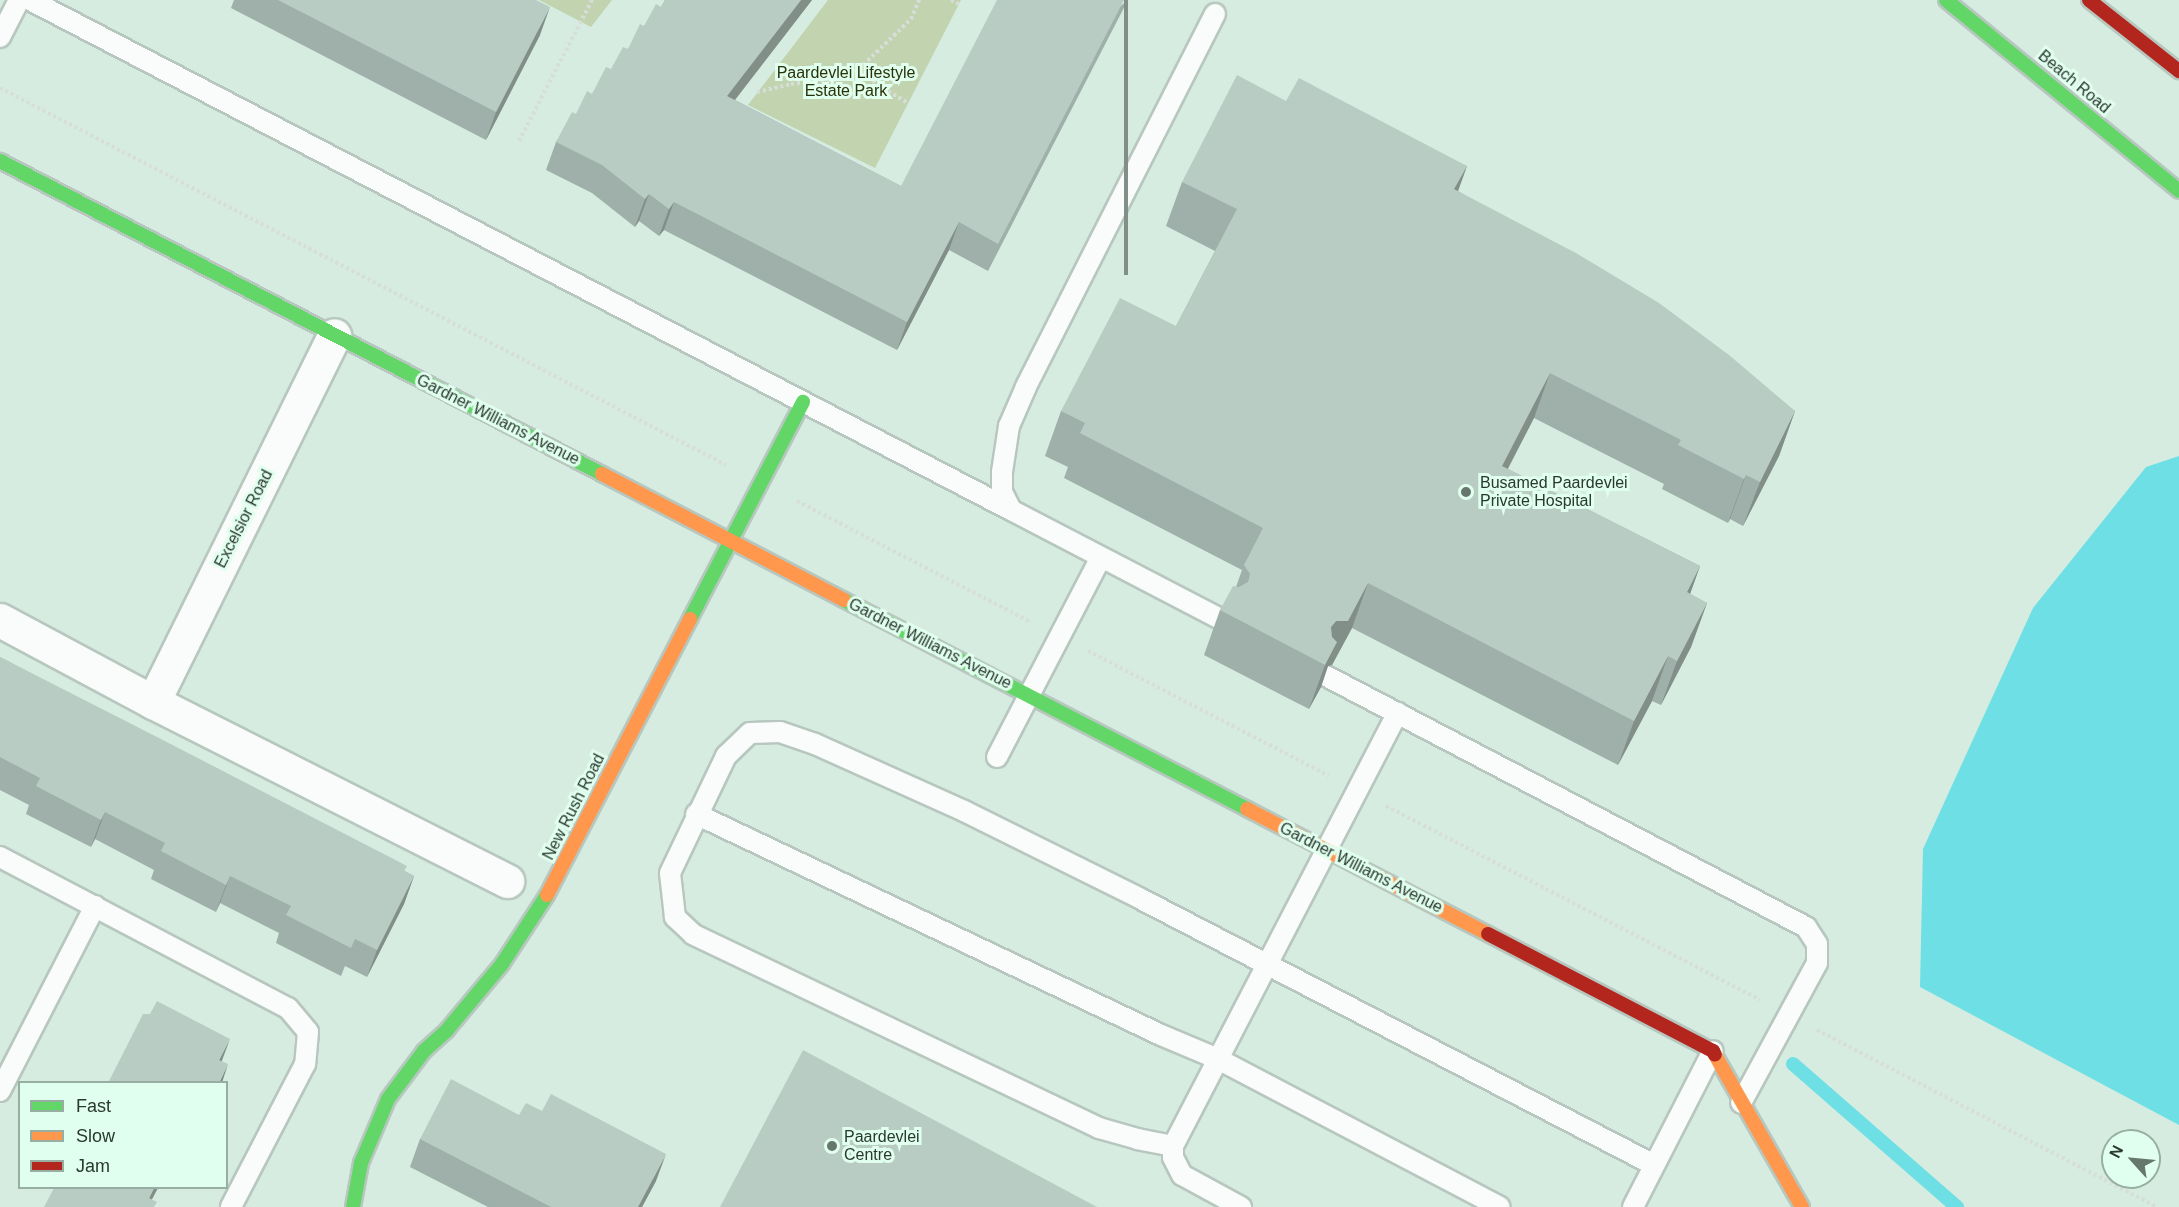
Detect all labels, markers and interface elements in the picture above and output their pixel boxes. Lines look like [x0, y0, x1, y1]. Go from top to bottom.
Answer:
street label: Beach Road [2034, 46, 2114, 118]
park label: Paardevlei Lifestyle Estate Park [777, 63, 915, 101]
street label: Gardner Williams Avenue [413, 370, 583, 470]
street label: Excelsior Road [211, 467, 277, 571]
place label: Busamed Paardevlei Private Hospital [1480, 473, 1628, 511]
marker: Busamed Paardevlei Private Hospital [1457, 483, 1475, 501]
street label: Gardner Williams Avenue [845, 594, 1015, 694]
street label: New Rush Road [539, 751, 609, 863]
street label: Gardner Williams Avenue [1276, 818, 1446, 918]
legend [18, 1081, 228, 1189]
text: Fast [76, 1096, 111, 1116]
text: Slow [76, 1126, 115, 1146]
place label: Paardevlei Centre [844, 1127, 920, 1165]
north arrow [2101, 1129, 2161, 1189]
marker: Paardevlei Centre [825, 1139, 839, 1153]
text: N [2106, 1142, 2126, 1161]
text: Jam [76, 1156, 110, 1176]

